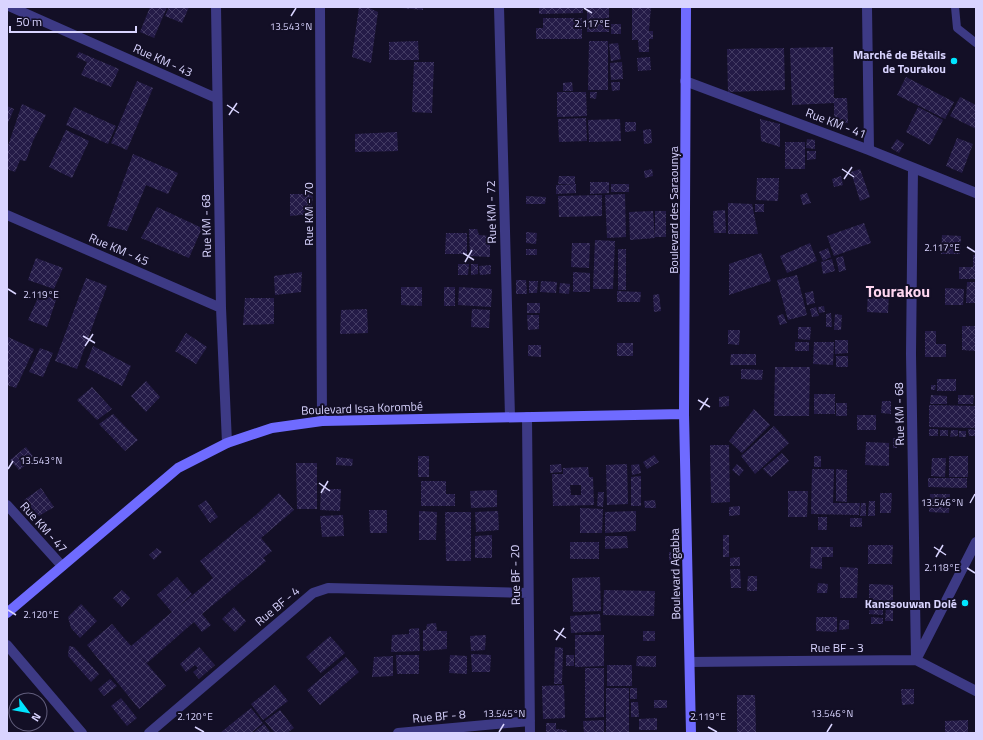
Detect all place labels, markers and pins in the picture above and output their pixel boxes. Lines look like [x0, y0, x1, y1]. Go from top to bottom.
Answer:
place label: Marché de Bétails de Tourakou [853, 45, 946, 78]
marker: Marché de Bétails de Tourakou [949, 56, 959, 66]
place label: Kanssouwan Dolé [865, 594, 957, 613]
marker: Kanssouwan Dolé [960, 598, 970, 608]

